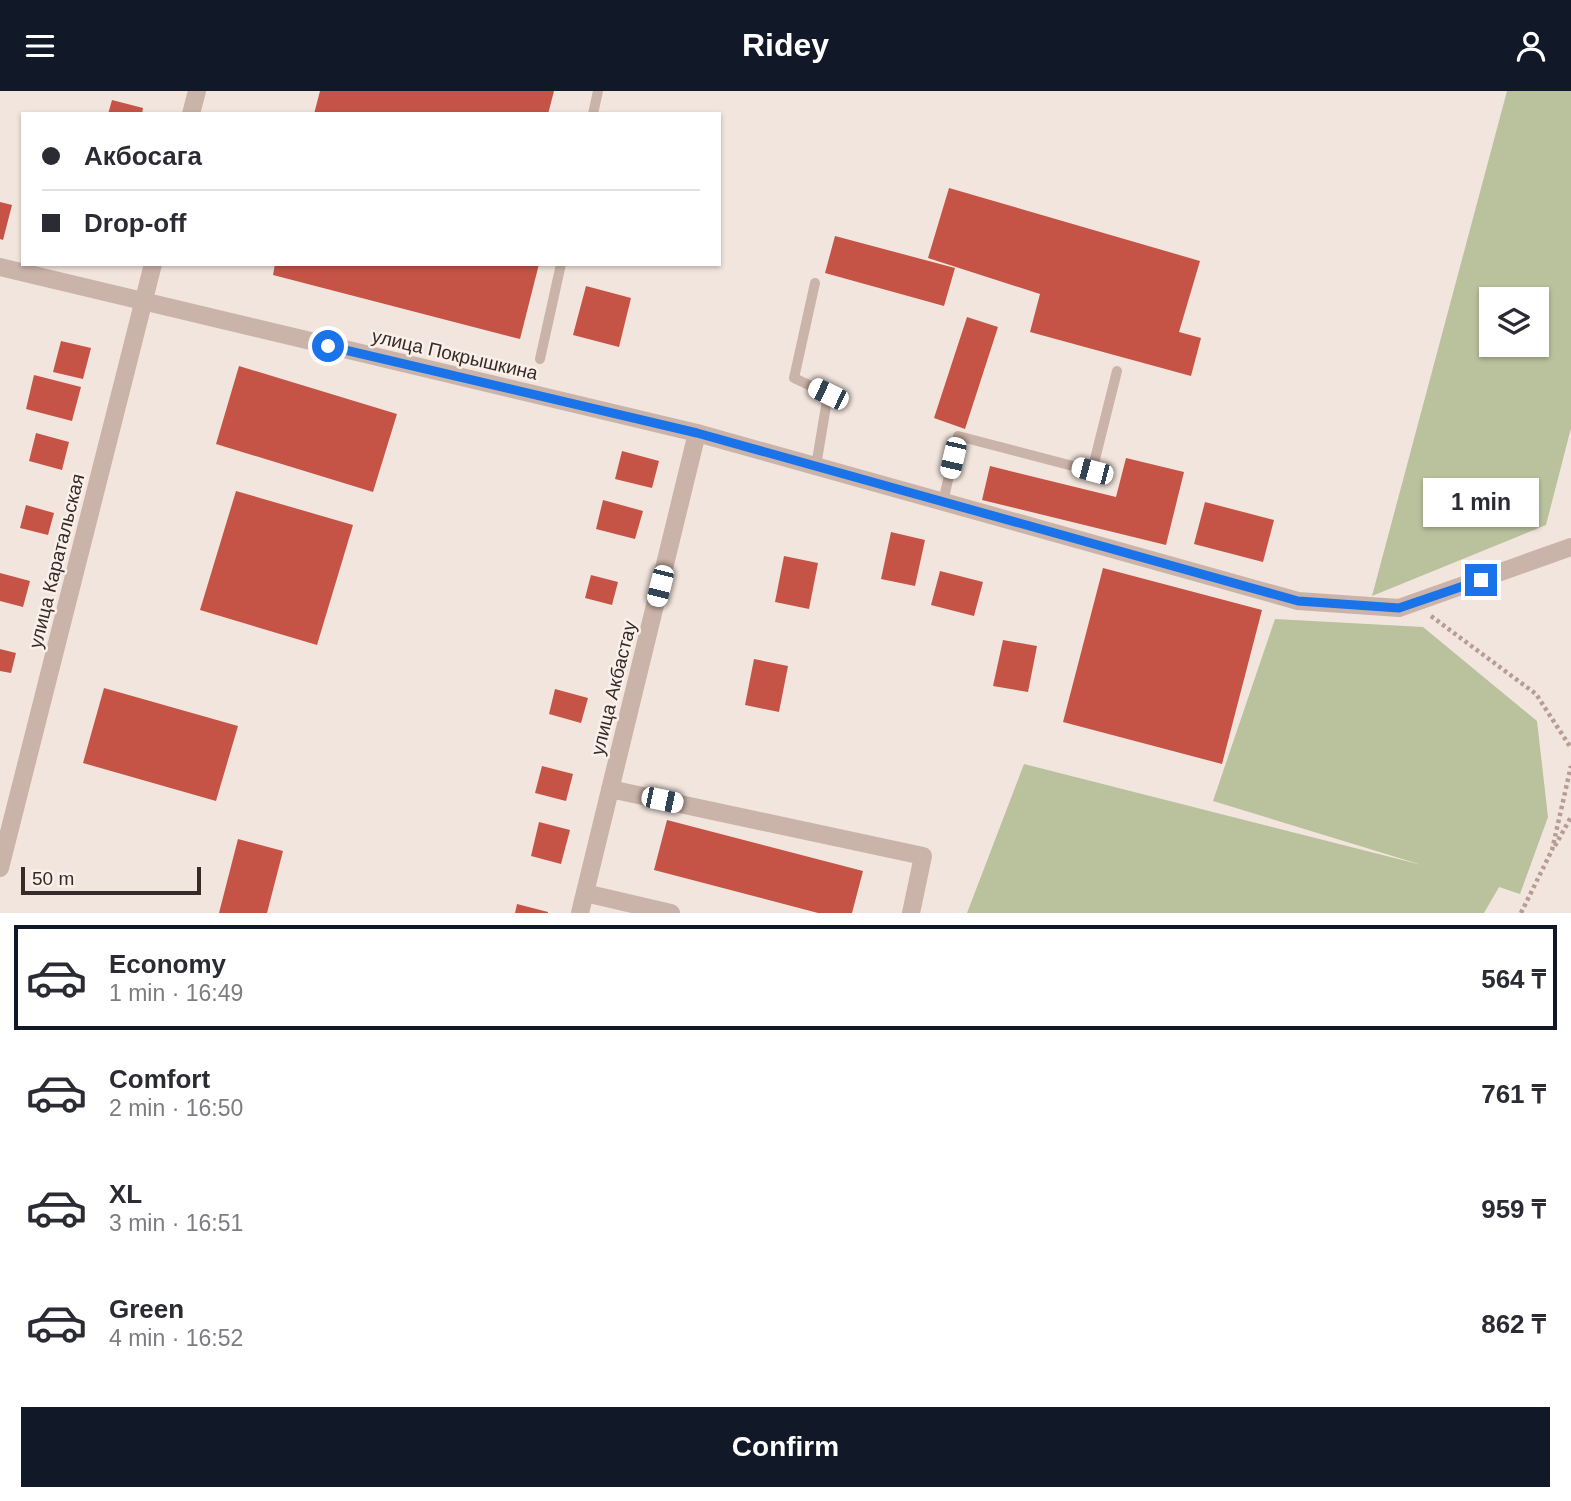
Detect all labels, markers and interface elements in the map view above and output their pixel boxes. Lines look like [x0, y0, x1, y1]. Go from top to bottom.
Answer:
icon: menu [21, 27, 59, 65]
text: Ridey [742, 27, 829, 63]
icon: person [1512, 27, 1550, 65]
text: Акбосага [84, 141, 202, 171]
text: Drop-off [84, 208, 187, 238]
map controls [1479, 287, 1549, 357]
button: layers [1479, 287, 1549, 357]
street label: улица Покрышкина [370, 325, 540, 384]
route start [312, 330, 344, 362]
car [805, 375, 852, 413]
car [939, 435, 968, 481]
car [1069, 455, 1116, 487]
street label: улица Каратальская [25, 472, 88, 651]
callout: 1 min [1423, 479, 1539, 527]
text: 1 min [1451, 489, 1511, 515]
car [645, 563, 676, 609]
route end [1465, 564, 1497, 596]
street label: улица Акбастау [587, 618, 640, 758]
car [640, 785, 685, 815]
scale bar [21, 864, 201, 896]
text: 50 m [32, 868, 74, 889]
icon: car [25, 946, 88, 1009]
text: Economy [109, 949, 226, 979]
text: 564 ₸ [1481, 964, 1546, 994]
text: 1 min · 16:49 [109, 980, 243, 1006]
icon: car [25, 1061, 88, 1124]
text: Comfort [109, 1064, 210, 1094]
text: 761 ₸ [1481, 1079, 1546, 1109]
text: 2 min · 16:50 [109, 1095, 243, 1121]
icon: car [25, 1176, 88, 1239]
text: XL [109, 1179, 142, 1209]
text: 959 ₸ [1481, 1194, 1546, 1224]
text: 3 min · 16:51 [109, 1210, 243, 1236]
icon: car [25, 1291, 88, 1354]
text: Green [109, 1294, 184, 1324]
text: 862 ₸ [1481, 1309, 1546, 1339]
text: 4 min · 16:52 [109, 1325, 243, 1351]
button: Confirm [21, 1407, 1550, 1487]

